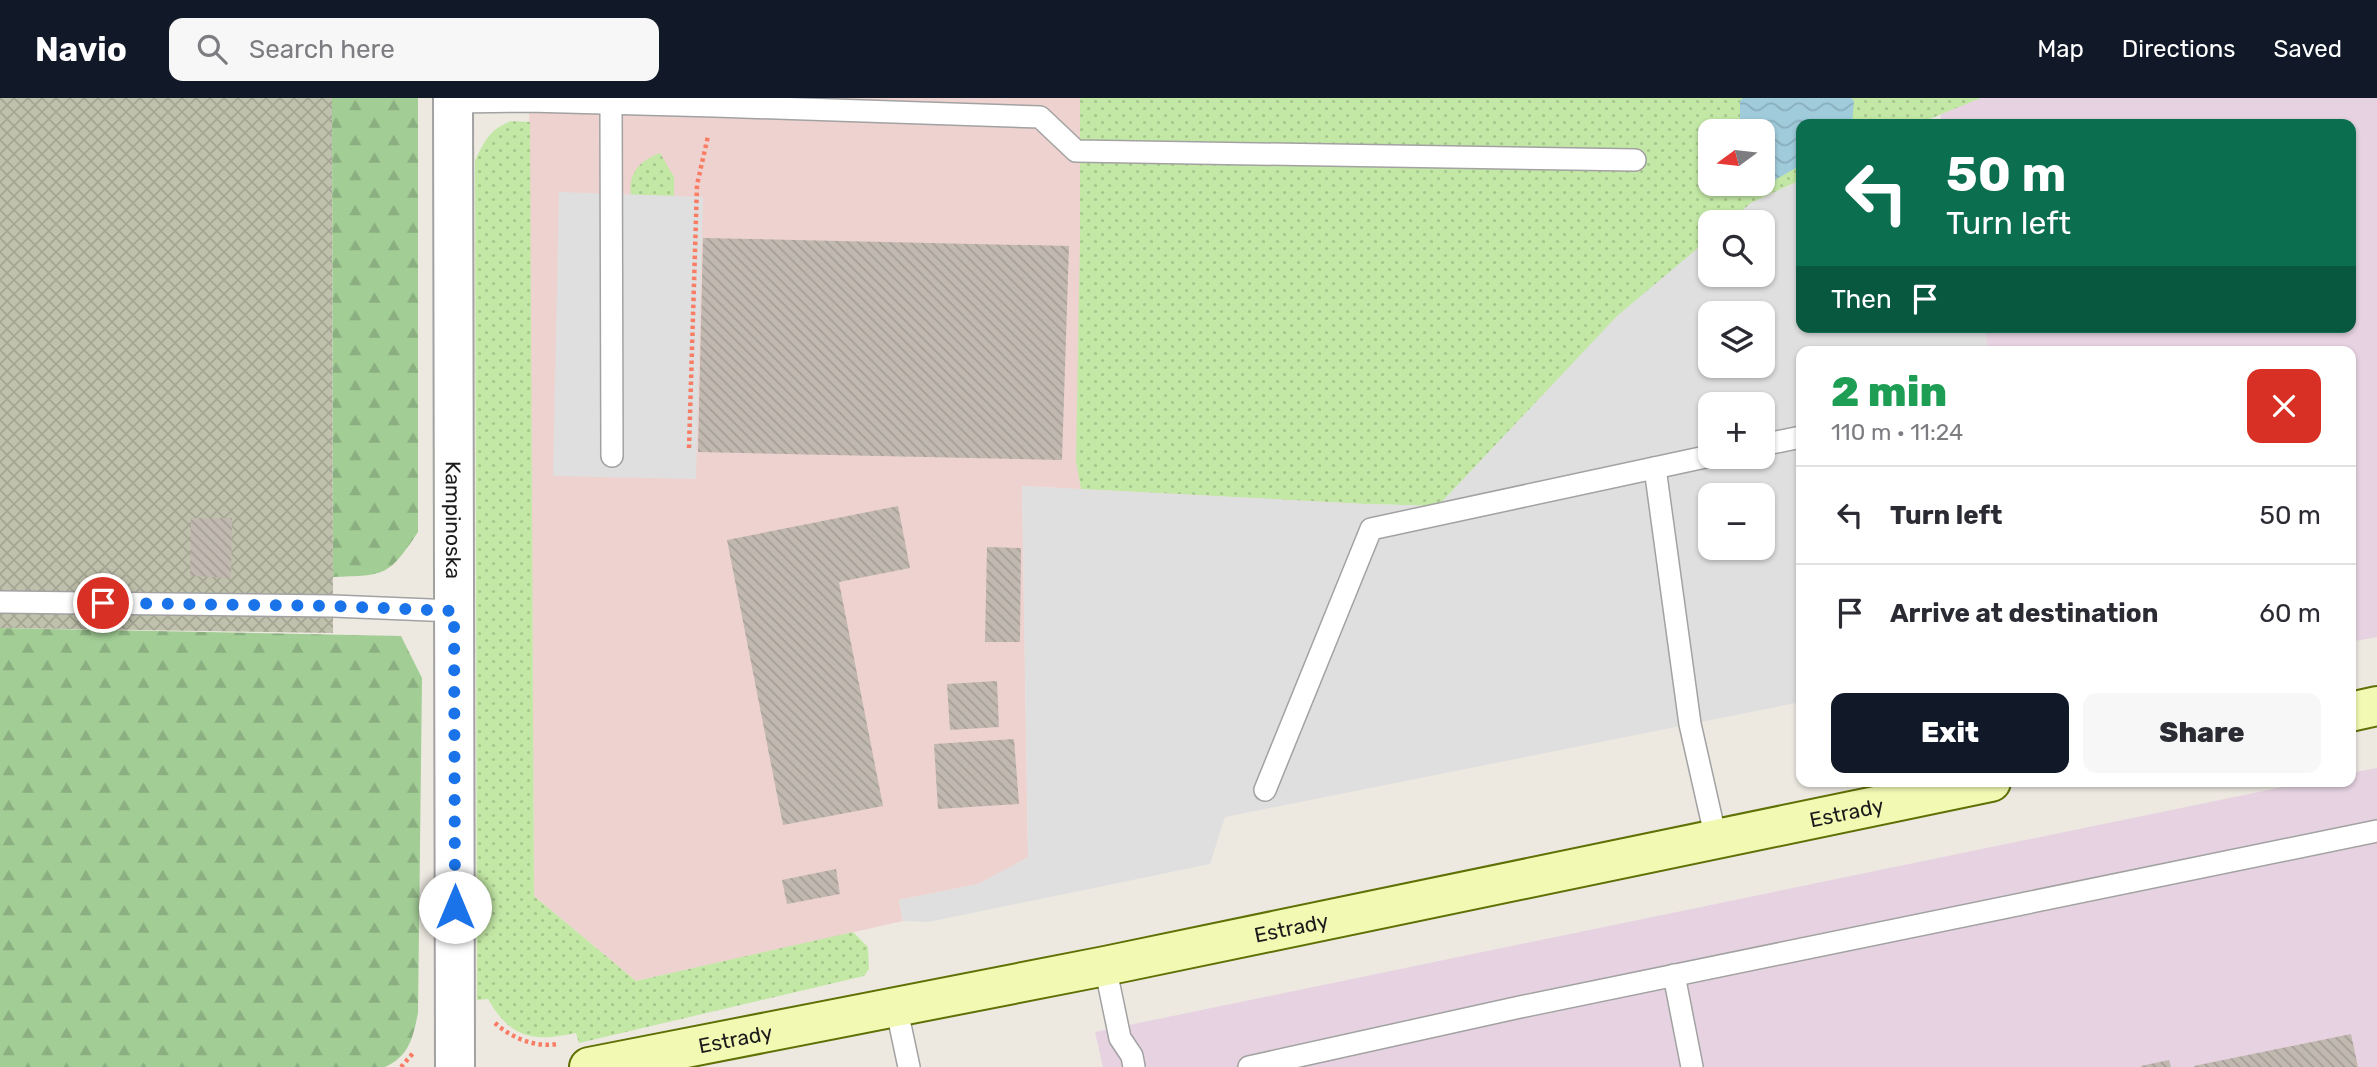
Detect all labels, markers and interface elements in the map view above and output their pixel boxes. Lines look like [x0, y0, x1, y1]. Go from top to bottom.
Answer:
search box [169, 18, 659, 81]
text: Navio [35, 30, 127, 69]
icon: search [193, 30, 231, 68]
text: Search here [249, 34, 395, 65]
text: Map [2037, 35, 2084, 63]
text: Directions [2122, 35, 2235, 63]
text: Saved [2273, 35, 2342, 63]
north arrow [1698, 119, 1774, 196]
map controls [1698, 119, 1775, 560]
text: 50 m [1946, 145, 2066, 203]
icon: left [1831, 147, 1922, 238]
text: Turn left [1946, 204, 2071, 242]
button: search [1698, 210, 1775, 287]
icon: arrive [1906, 280, 1944, 318]
text: Then [1831, 284, 1892, 315]
button: layers [1698, 301, 1775, 378]
text: 2 min [1831, 367, 1947, 417]
button: close [2247, 369, 2321, 443]
button: + [1698, 392, 1775, 469]
text: 110 m · 11:24 [1831, 418, 1963, 446]
street label: Kampinoska [441, 461, 466, 579]
button: − [1698, 483, 1775, 560]
icon: left [1831, 496, 1869, 534]
text: Turn left [1890, 500, 2002, 531]
text: 50 m [2260, 500, 2321, 531]
pin [73, 573, 133, 633]
icon: arrive [84, 584, 122, 622]
icon: arrive [1831, 594, 1869, 632]
text: Arrive at destination [1890, 598, 2158, 629]
text: 60 m [2259, 598, 2321, 629]
button: Exit [1831, 693, 2069, 773]
button: Share [2083, 693, 2321, 773]
street label: Estrady [1807, 792, 1886, 832]
position arrow [418, 870, 492, 944]
street label: Estrady [1252, 907, 1331, 947]
street label: Estrady [696, 1019, 775, 1058]

